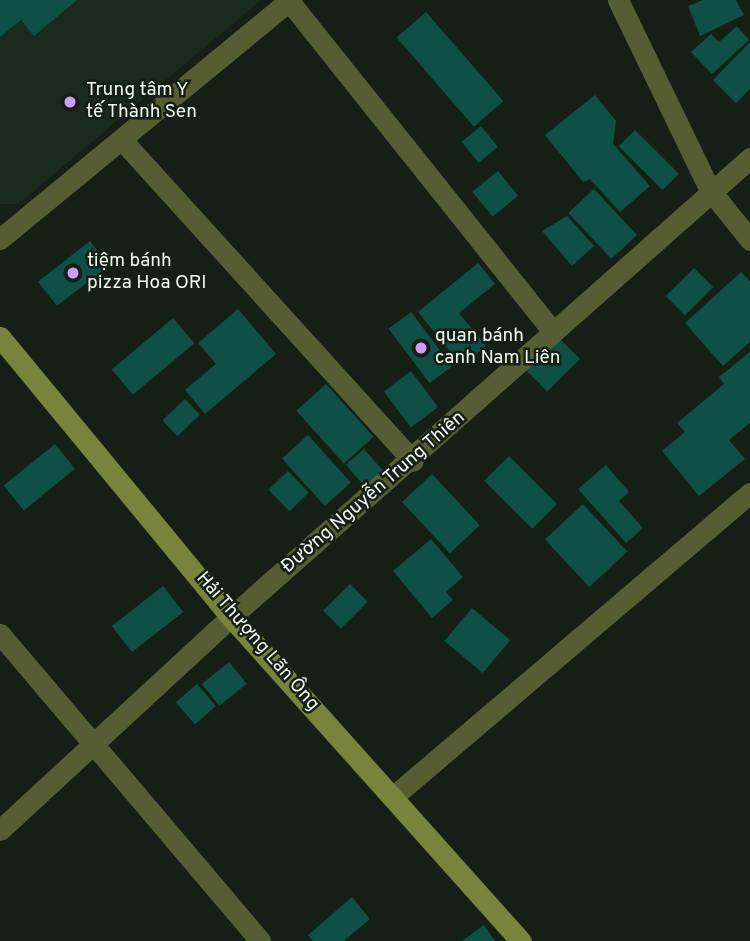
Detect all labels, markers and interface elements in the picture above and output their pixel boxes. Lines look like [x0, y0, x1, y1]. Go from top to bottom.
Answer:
place label: Trung tâm Y tế Thành Sen [86, 80, 198, 124]
marker: Trung tâm Y tế Thành Sen [60, 92, 80, 112]
place label: tiệm bánh pizza Hoa ORI [87, 251, 207, 295]
marker: tiệm bánh pizza Hoa ORI [65, 265, 81, 281]
place label: quan bánh canh Nam Liên [435, 326, 560, 370]
marker: quan bánh canh Nam Liên [413, 340, 429, 356]
street label: Đường Nguyễn Trung Thiên [277, 407, 471, 579]
street label: Hải Thượng Lãn Ông [190, 568, 324, 716]

